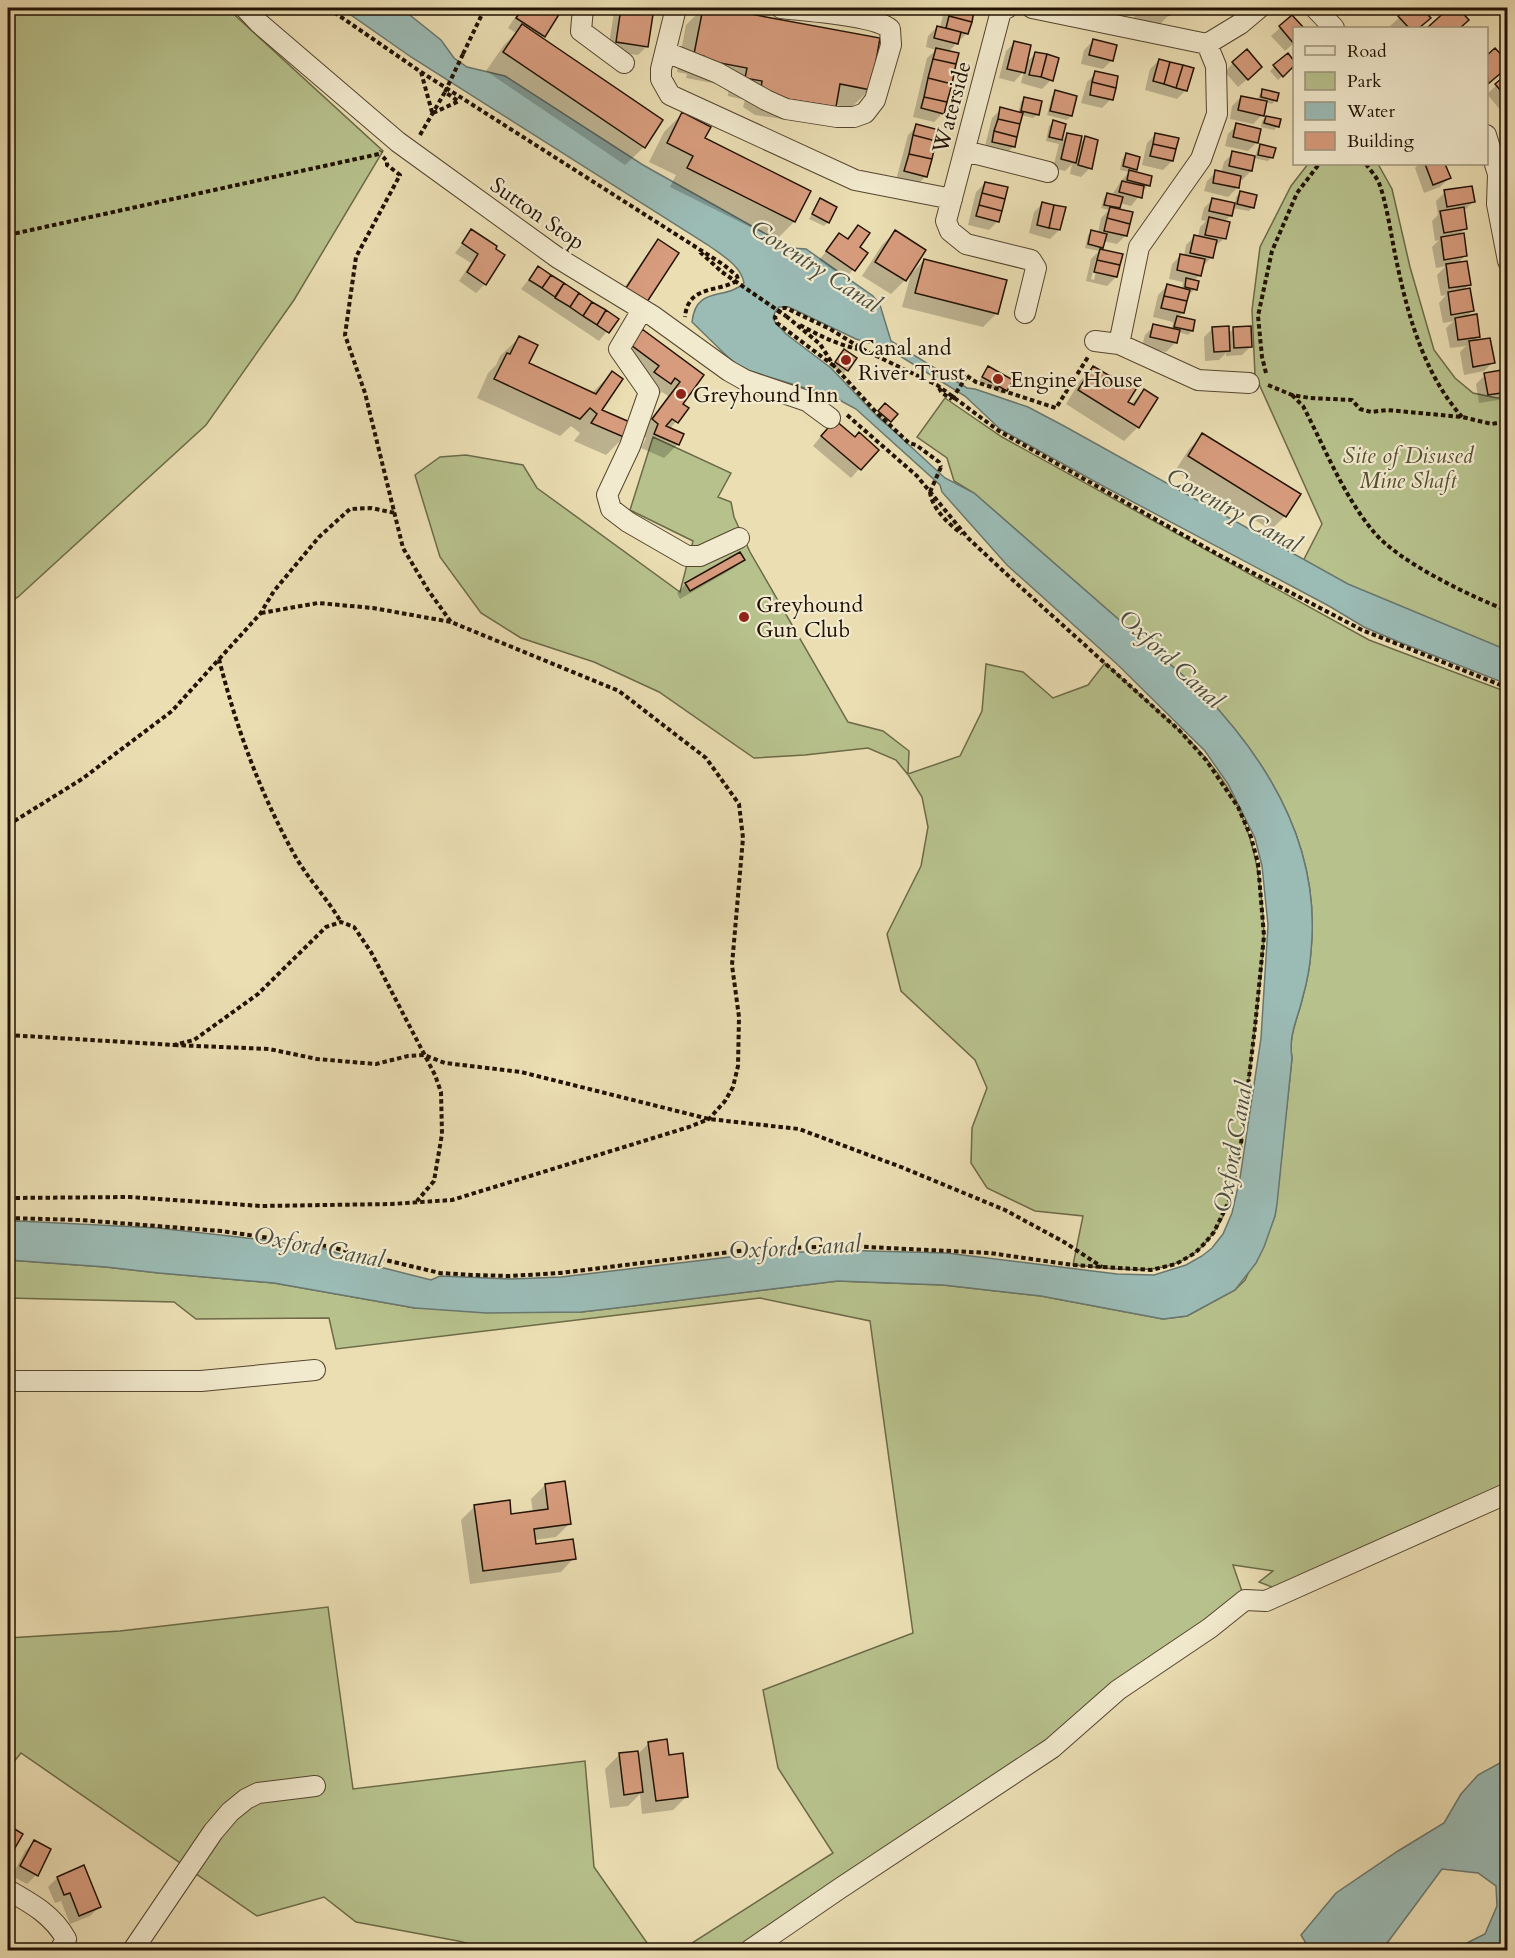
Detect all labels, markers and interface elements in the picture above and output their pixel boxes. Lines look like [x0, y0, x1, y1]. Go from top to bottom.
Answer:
legend [1293, 27, 1488, 165]
text: Road [1347, 39, 1387, 64]
street label: Waterside [925, 58, 979, 158]
text: Park [1347, 69, 1382, 94]
text: Water [1346, 99, 1396, 124]
text: Building [1347, 129, 1415, 154]
street label: Sutton Stop [484, 170, 591, 257]
water label: Coventry Canal [744, 212, 889, 322]
place label: Canal and River Trust [858, 333, 965, 388]
marker: Canal and River Trust [839, 353, 853, 367]
place label: Engine House [1010, 365, 1143, 395]
marker: Engine House [991, 372, 1005, 386]
place label: Greyhound Inn [693, 380, 839, 410]
marker: Greyhound Inn [674, 387, 688, 401]
park label: Site of Disused Mine Shaft [1343, 441, 1475, 496]
water label: Coventry Canal [1160, 460, 1308, 562]
place label: Greyhound Gun Club [756, 590, 864, 645]
water label: Oxford Canal [1111, 602, 1231, 718]
marker: Greyhound Gun Club [737, 610, 751, 624]
water label: Oxford Canal [1206, 1078, 1261, 1215]
water label: Oxford Canal [251, 1219, 388, 1277]
water label: Oxford Canal [728, 1227, 863, 1267]

